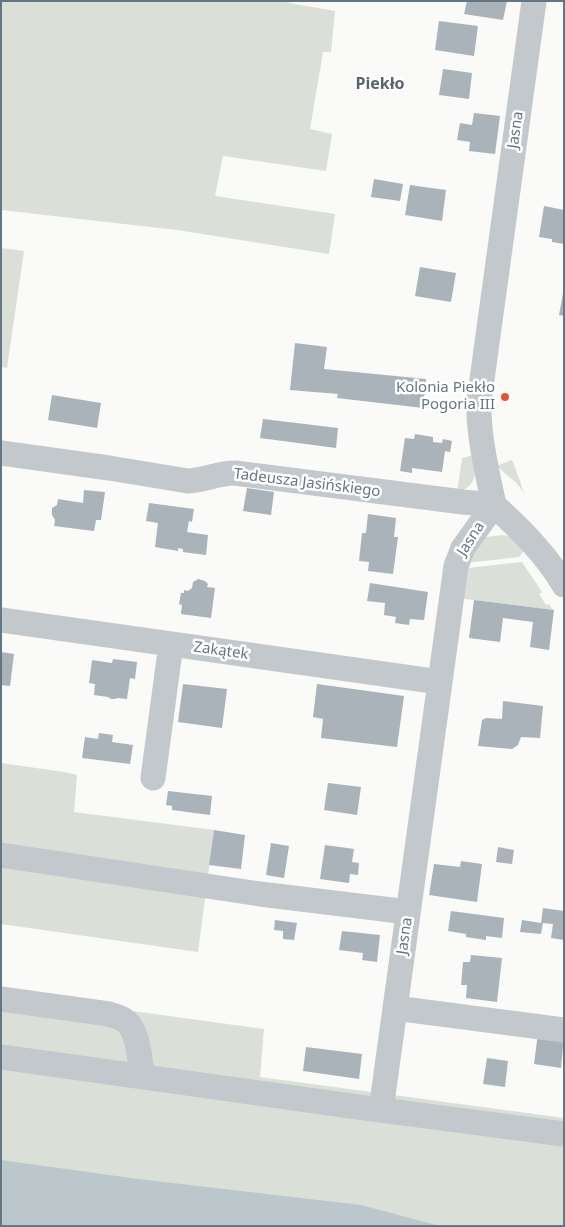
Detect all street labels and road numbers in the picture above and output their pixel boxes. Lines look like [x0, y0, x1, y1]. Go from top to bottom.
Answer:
street label: Jasna [504, 110, 528, 150]
street label: Tadeusza Jasińskiego [233, 465, 381, 501]
street label: Jasna [453, 518, 489, 560]
street label: Zakątek [192, 638, 250, 664]
street label: Jasna [393, 916, 417, 956]

